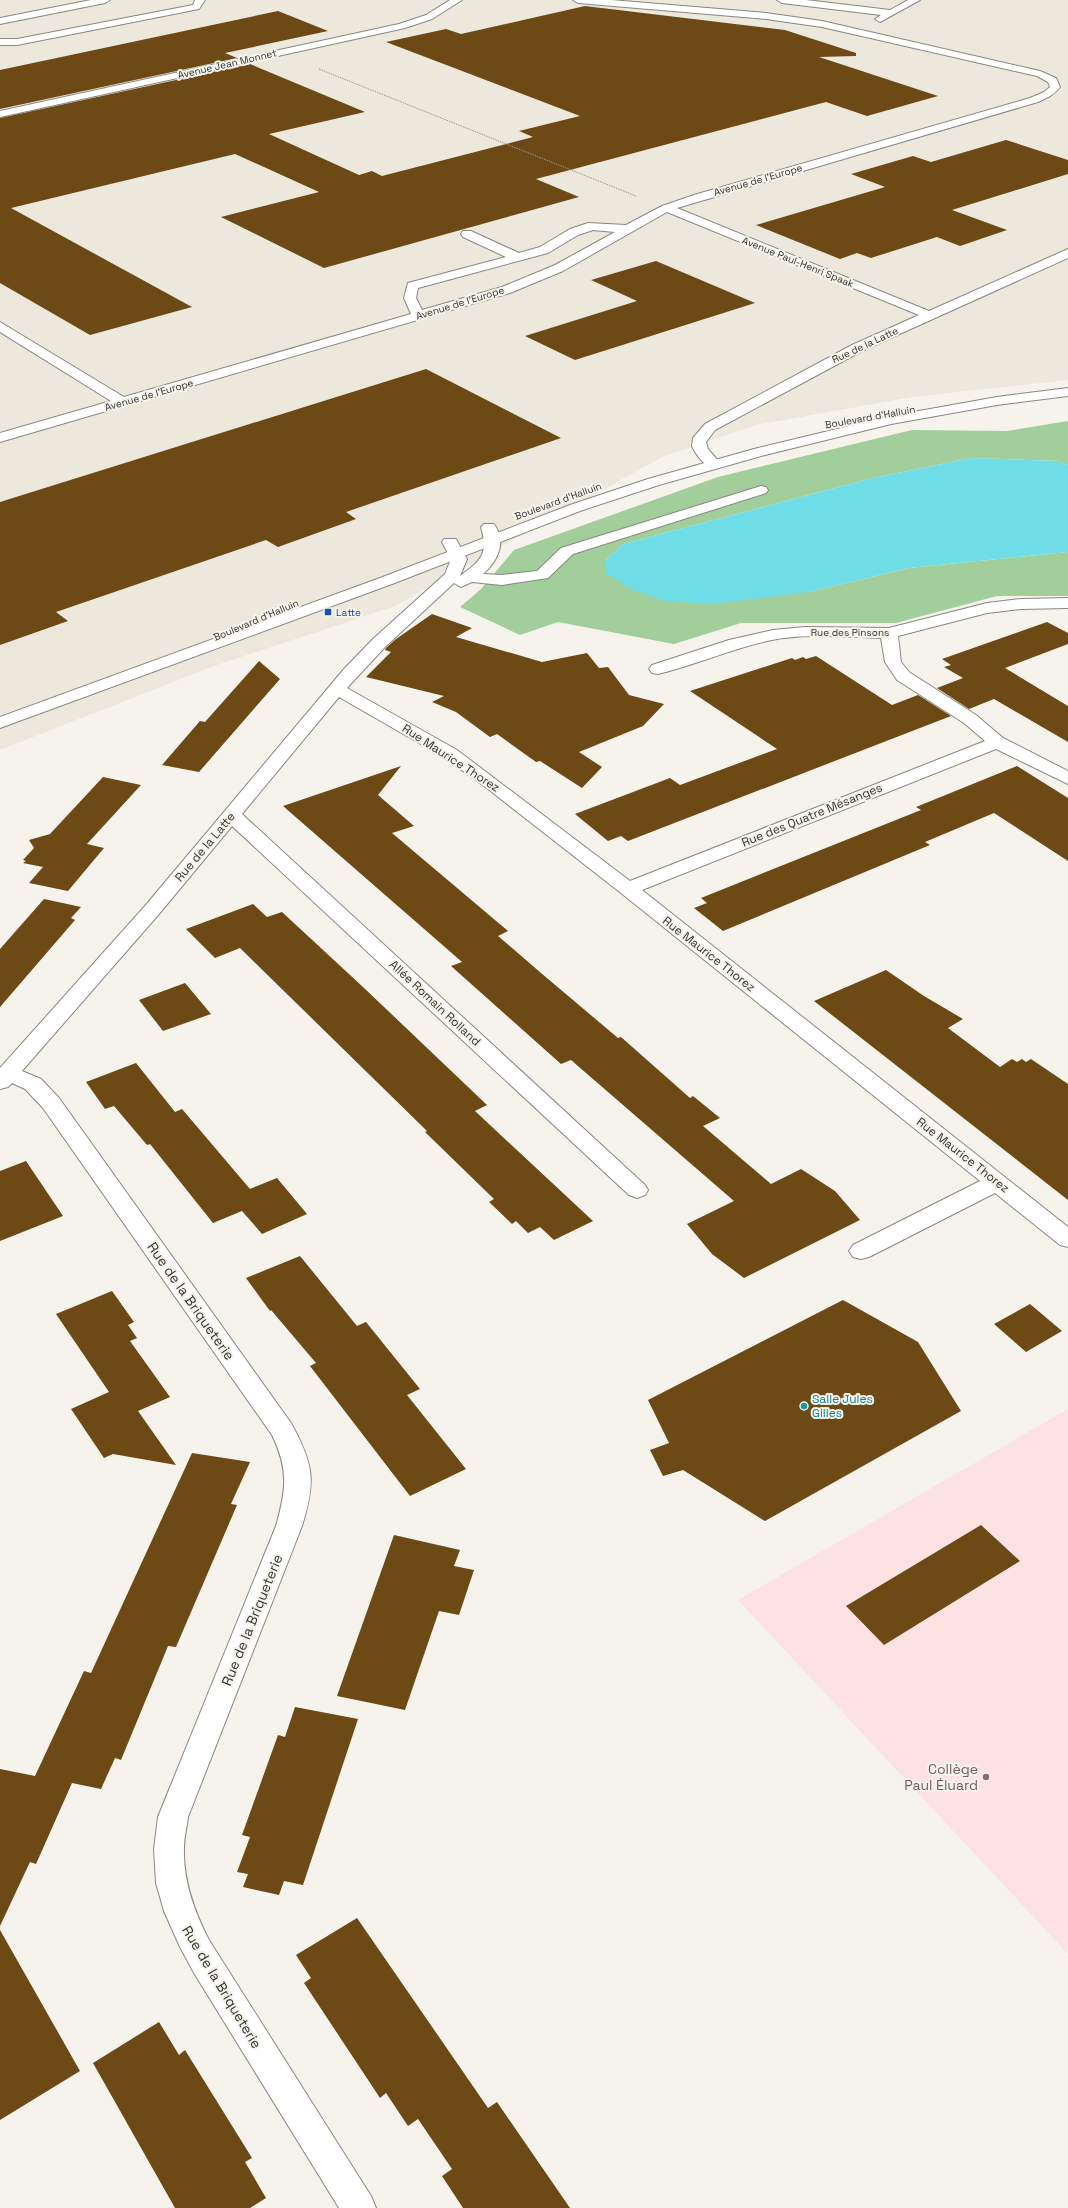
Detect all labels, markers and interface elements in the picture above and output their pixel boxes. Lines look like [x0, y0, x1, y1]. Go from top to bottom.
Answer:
street label: Avenue Jean Monnet [176, 46, 278, 82]
street label: Avenue de l'Europe [712, 161, 804, 199]
street label: Avenue Paul-Henri Spaak [740, 234, 856, 291]
street label: Avenue de l'Europe [414, 283, 506, 323]
street label: Rue de la Latte [830, 324, 900, 366]
street label: Avenue de l'Europe [103, 376, 195, 414]
street label: Boulevard d'Halluin [824, 403, 916, 431]
street label: Boulevard d'Halluin [513, 479, 603, 523]
street label: Boulevard d'Halluin [211, 596, 301, 644]
place label: Latte [336, 606, 361, 619]
marker: Latte [323, 607, 333, 617]
street label: Rue des Pinsons [811, 626, 889, 639]
street label: Rue Maurice Thorez [399, 720, 503, 796]
street label: Rue des Quatre Mésanges [739, 779, 885, 851]
street label: Rue de la Latte [171, 809, 239, 885]
street label: Rue Maurice Thorez [659, 913, 759, 995]
street label: Allée Romain Rolland [386, 957, 484, 1049]
street label: Rue Maurice Thorez [913, 1114, 1013, 1196]
street label: Rue de la Briqueterie [143, 1238, 239, 1364]
place label: Salle Jules Gilles [812, 1391, 873, 1421]
marker: Salle Jules Gilles [799, 1401, 809, 1411]
street label: Rue de la Briqueterie [217, 1552, 287, 1688]
place label: Collège Paul Éluard [904, 1760, 978, 1794]
marker: Collège Paul Éluard [981, 1772, 991, 1782]
street label: Rue de la Briqueterie [178, 1922, 266, 2052]

